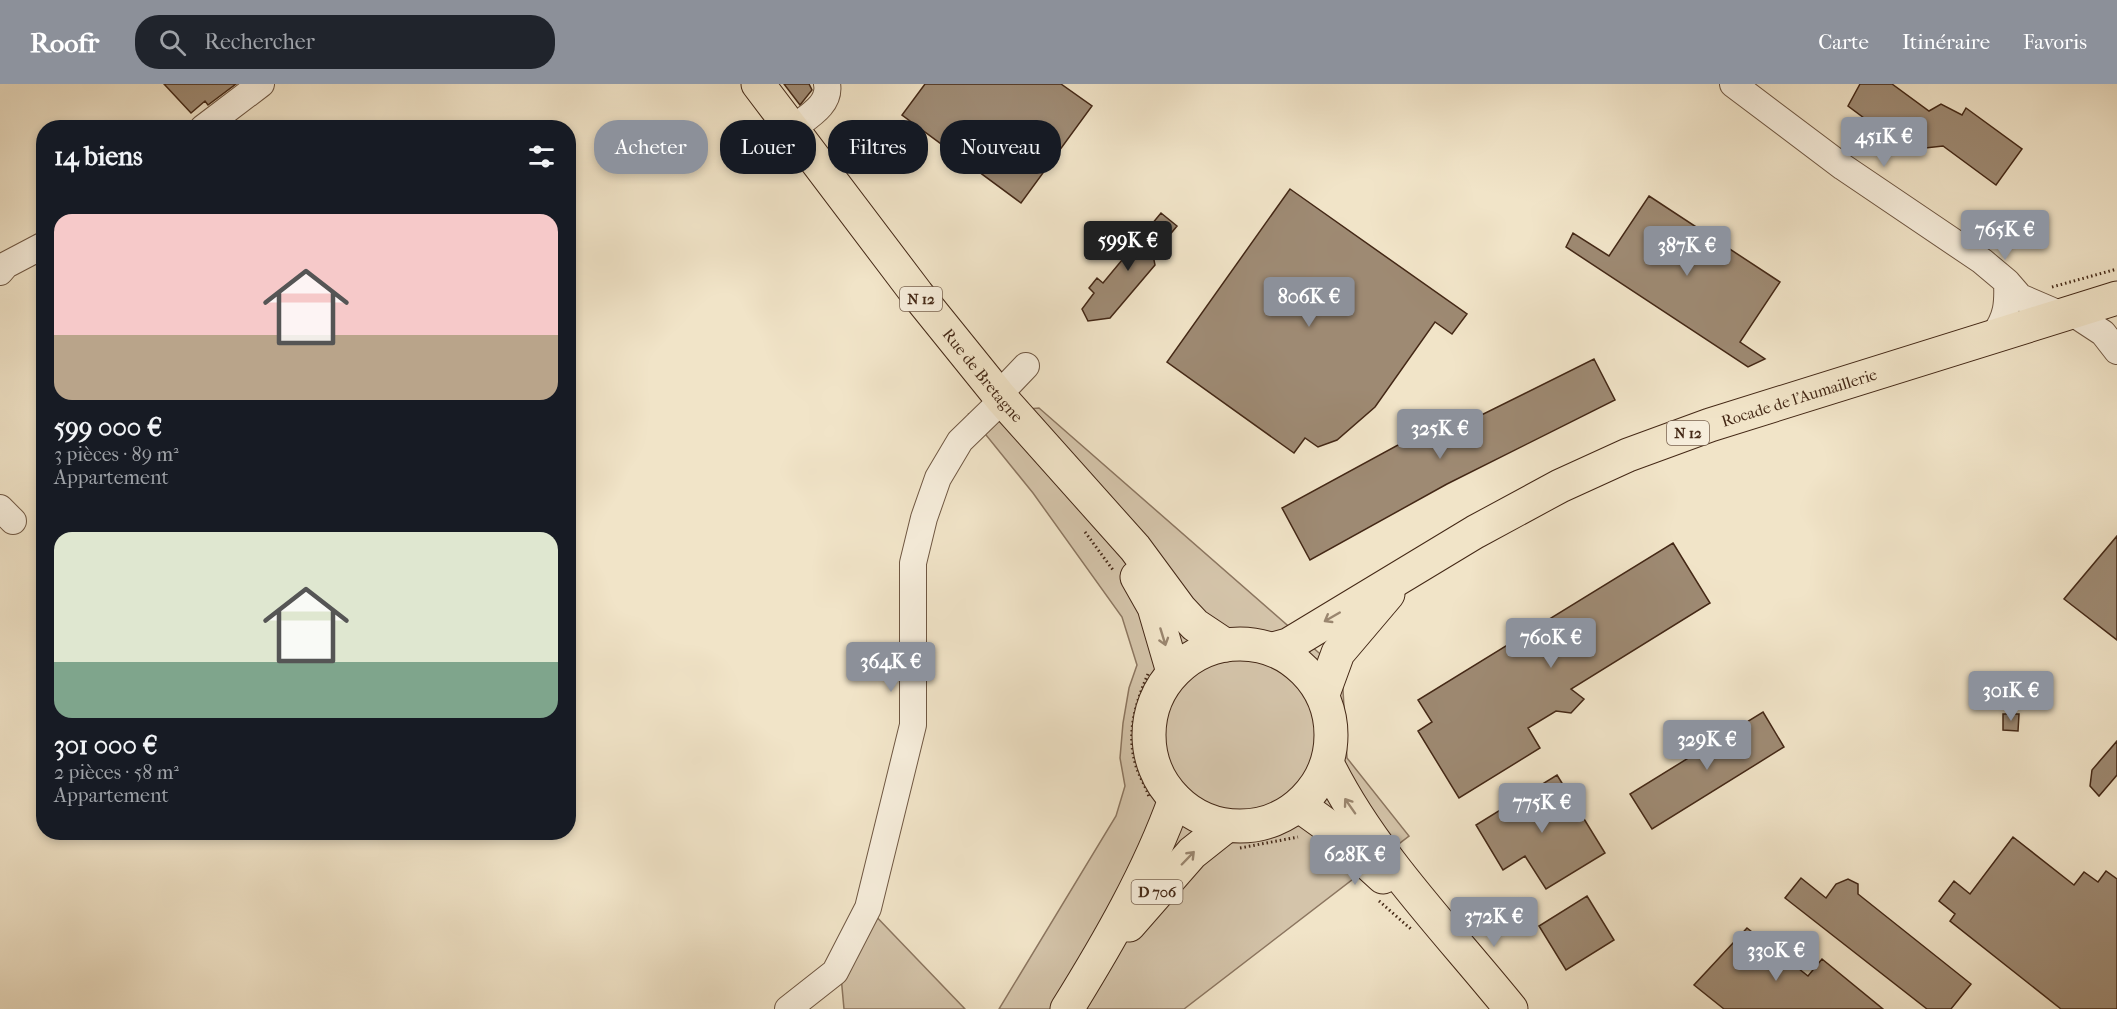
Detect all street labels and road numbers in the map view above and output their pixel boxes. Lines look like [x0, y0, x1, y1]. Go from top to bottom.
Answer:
road number: N 12 [900, 287, 942, 311]
street label: Rue de Bretagne [939, 325, 1027, 426]
street label: Rocade de l'Aumaillerie [1719, 364, 1879, 431]
road number: N 12 [1667, 421, 1709, 445]
road number: D 706 [1132, 880, 1182, 904]

